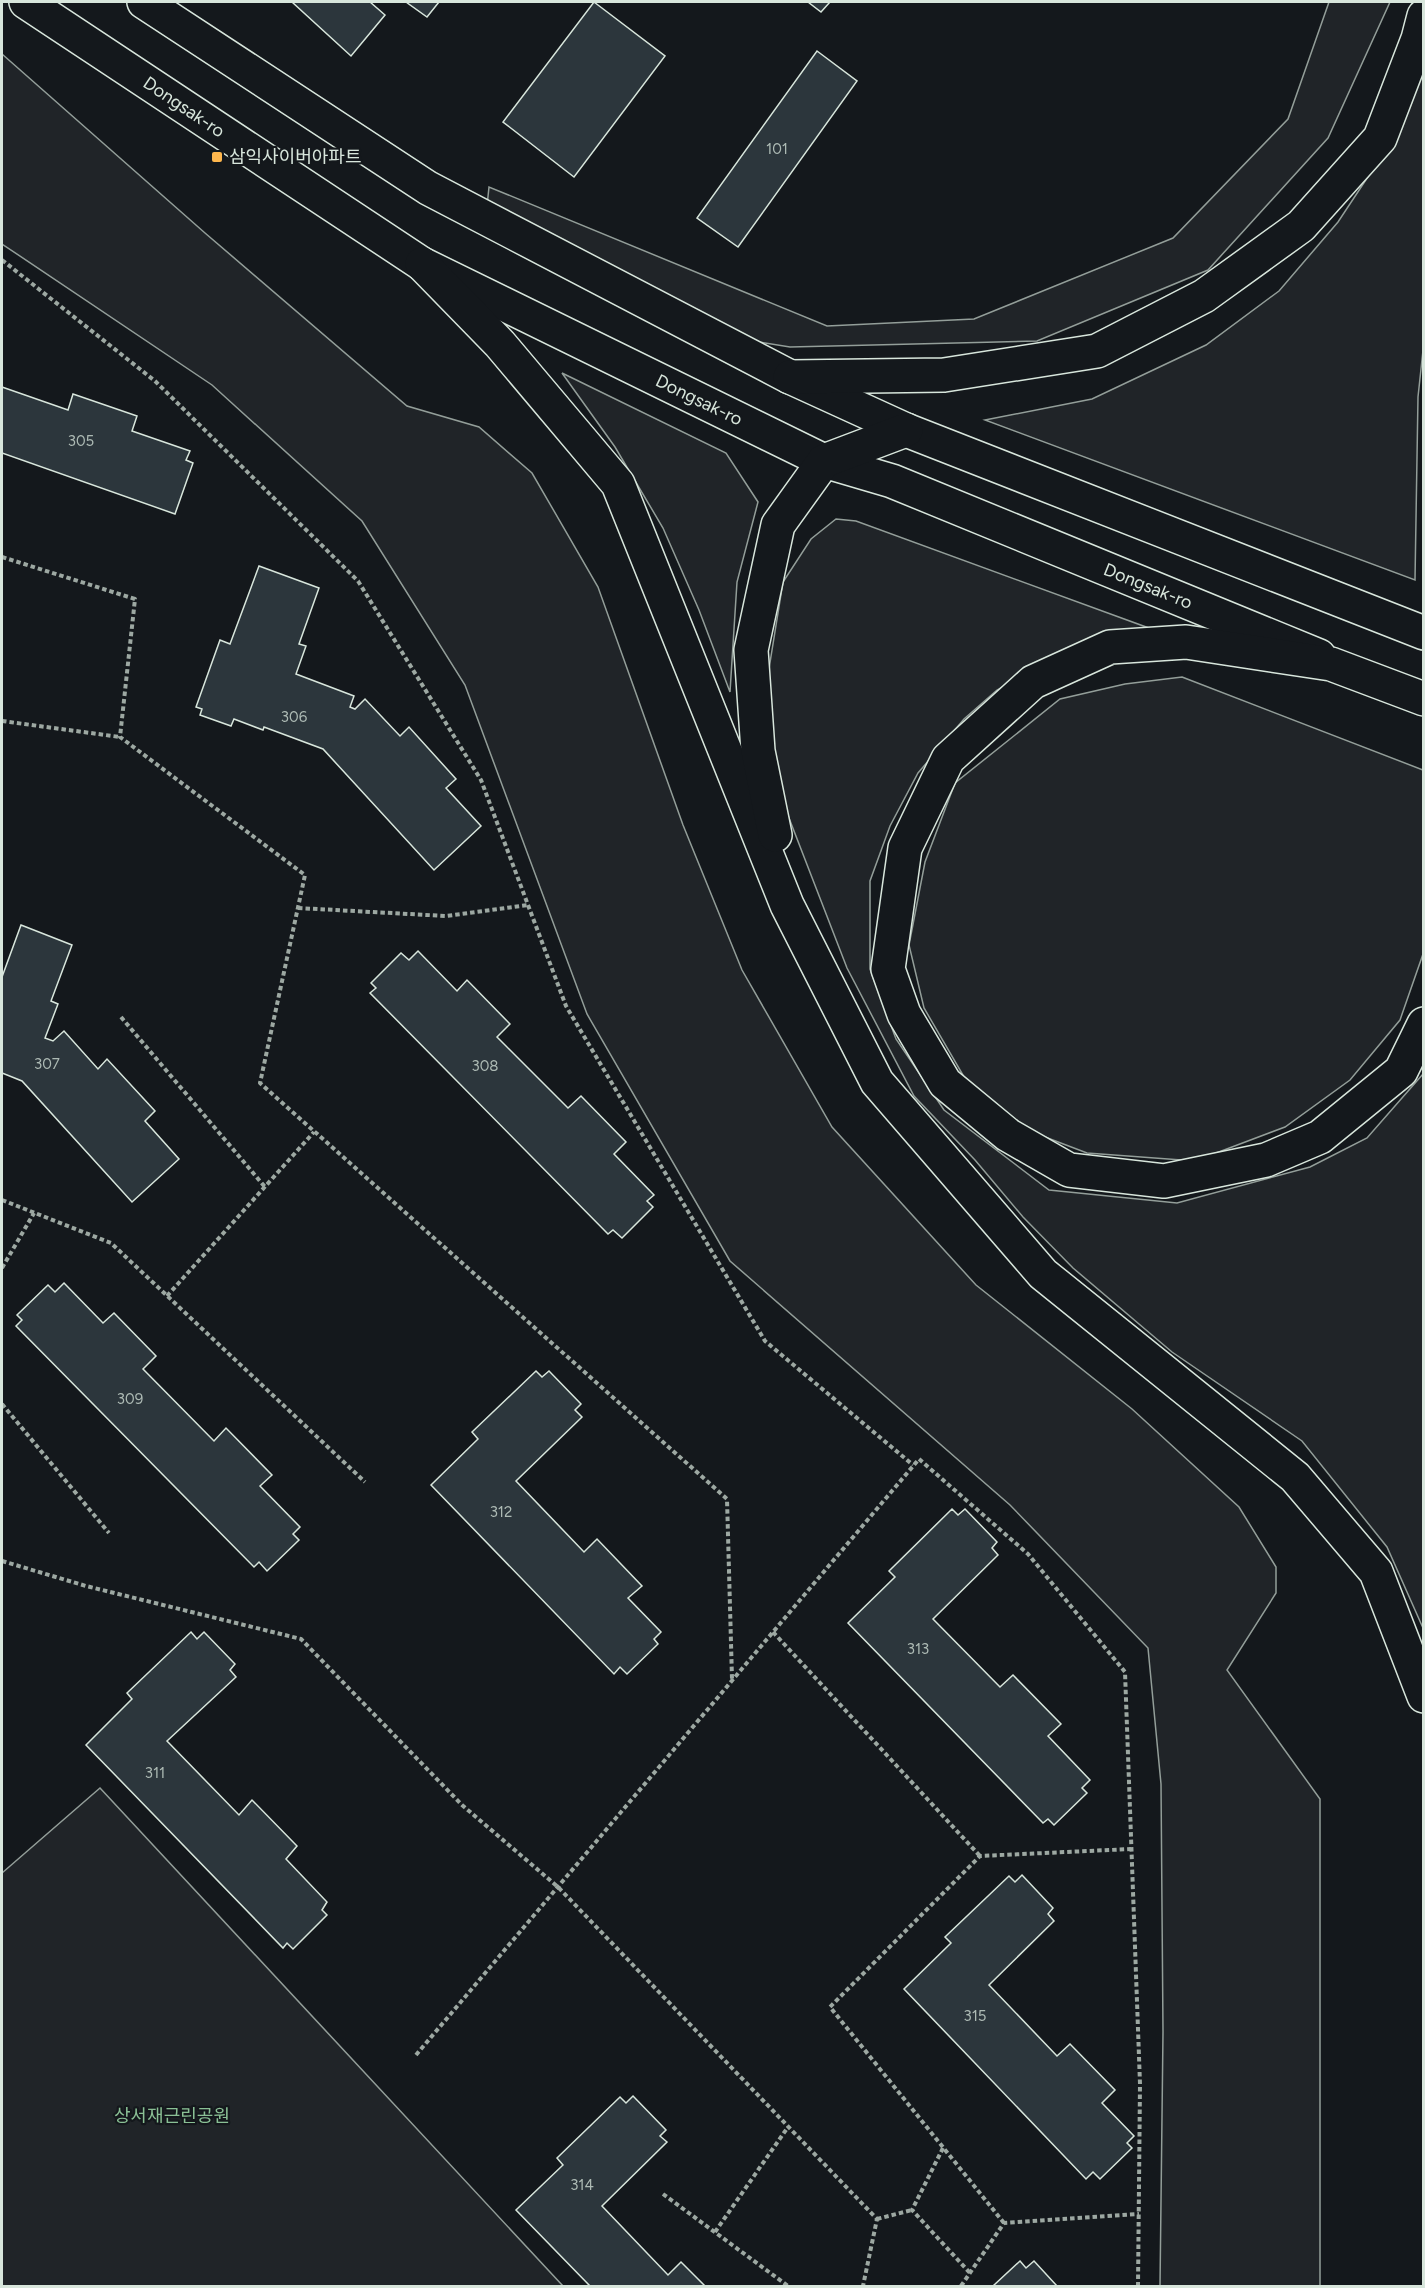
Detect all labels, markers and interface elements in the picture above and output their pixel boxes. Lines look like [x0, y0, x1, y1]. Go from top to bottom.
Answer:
street label: Dongsak-ro [139, 72, 229, 142]
house number: 101 [766, 140, 788, 158]
place label: 삼익사이버아파트 [229, 146, 361, 168]
marker: 삼익사이버아파트 [210, 150, 224, 164]
street label: Dongsak-ro [652, 370, 746, 430]
house number: 305 [68, 432, 94, 450]
street label: Dongsak-ro [1100, 558, 1196, 614]
house number: 306 [281, 708, 308, 726]
house number: 307 [34, 1055, 60, 1073]
house number: 308 [472, 1057, 499, 1075]
house number: 309 [117, 1390, 143, 1408]
house number: 312 [490, 1503, 512, 1521]
house number: 313 [907, 1640, 929, 1658]
house number: 311 [145, 1764, 165, 1782]
house number: 315 [964, 2007, 986, 2025]
park label: 상서재근린공원 [114, 2105, 230, 2127]
house number: 314 [570, 2176, 594, 2194]

